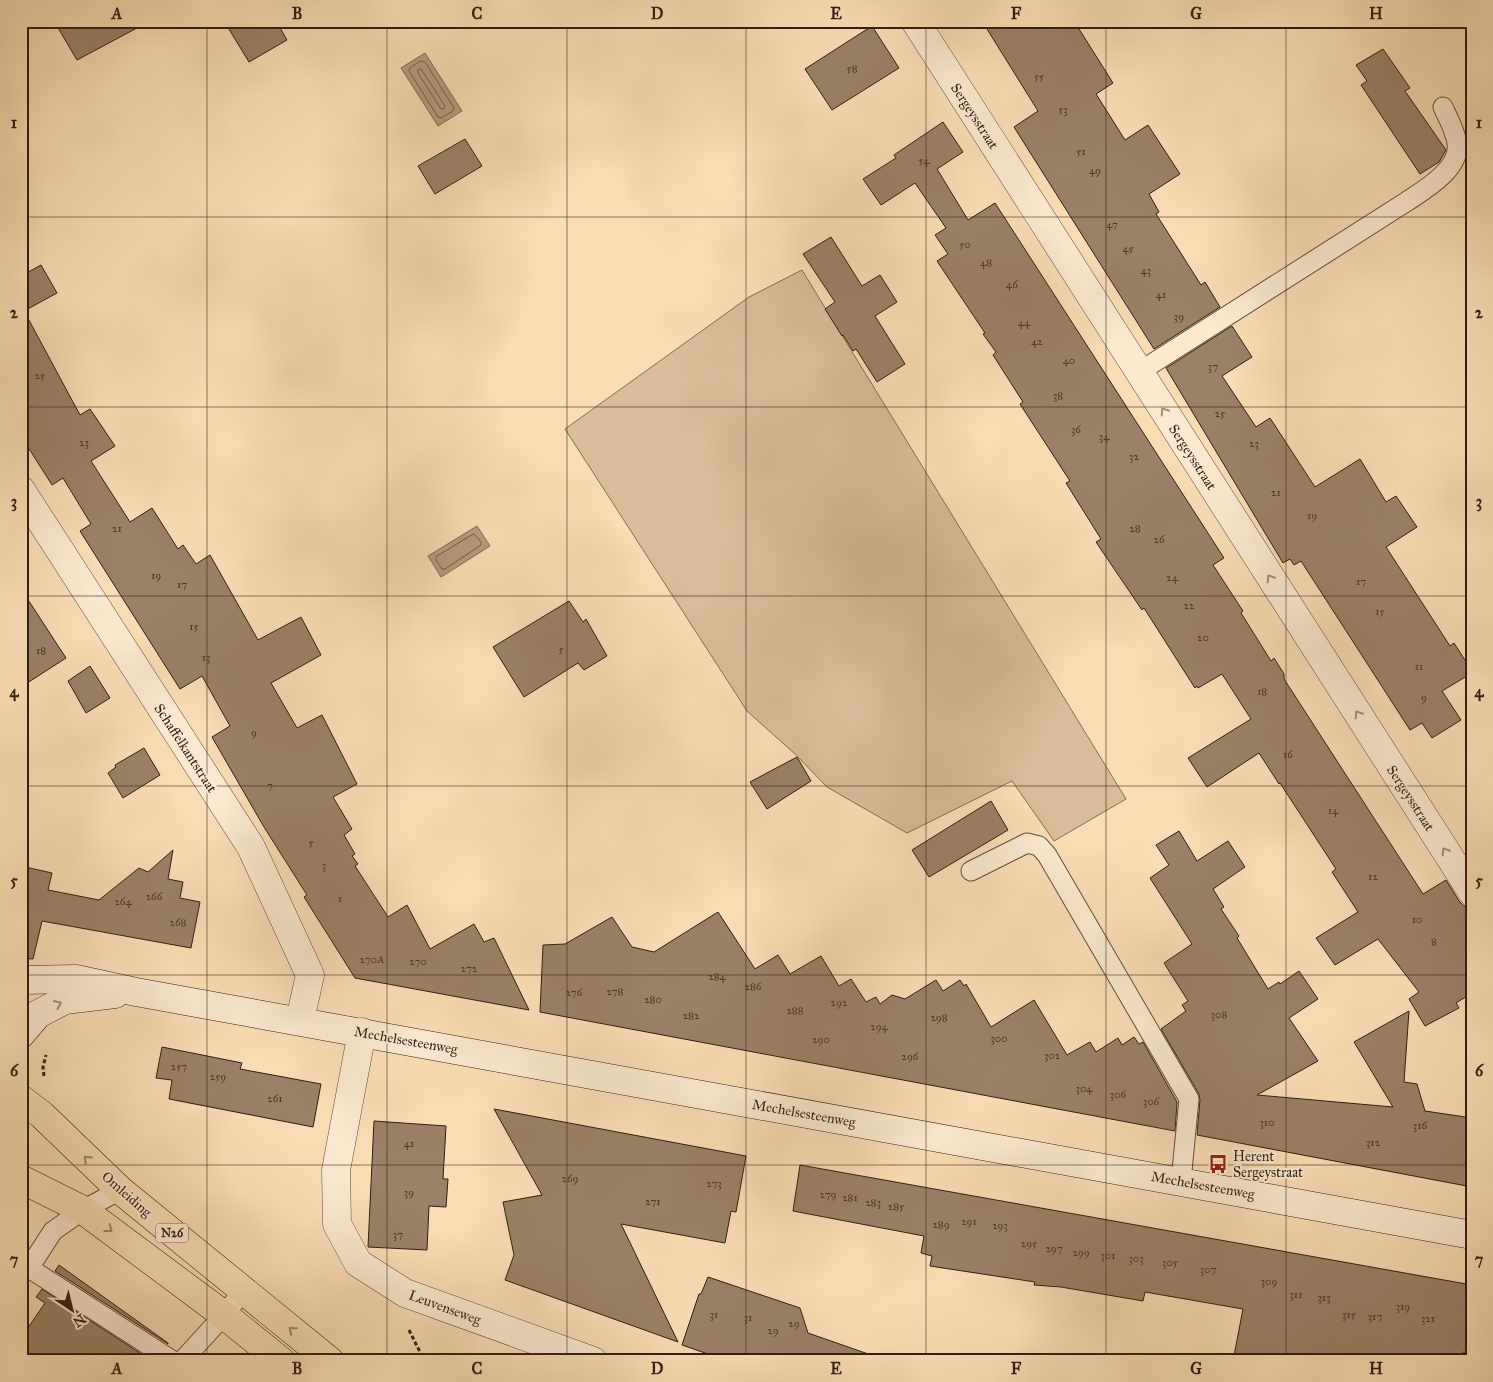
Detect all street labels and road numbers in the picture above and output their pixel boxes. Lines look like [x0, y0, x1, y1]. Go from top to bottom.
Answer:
street label: Sergeysstraat [947, 80, 1002, 152]
street label: Sergeysstraat [1165, 421, 1220, 493]
street label: Schaffelkantstraat [151, 701, 221, 796]
street label: Sergeysstraat [1383, 762, 1438, 834]
street label: Mechelsesteenweg [353, 1023, 460, 1058]
street label: Mechelsesteenweg [751, 1096, 858, 1131]
street label: Omleiding [98, 1168, 156, 1221]
street label: Mechelsesteenweg [1150, 1168, 1257, 1203]
road number: N26 [156, 1224, 188, 1242]
street label: Leuvenseweg [406, 1287, 484, 1329]

